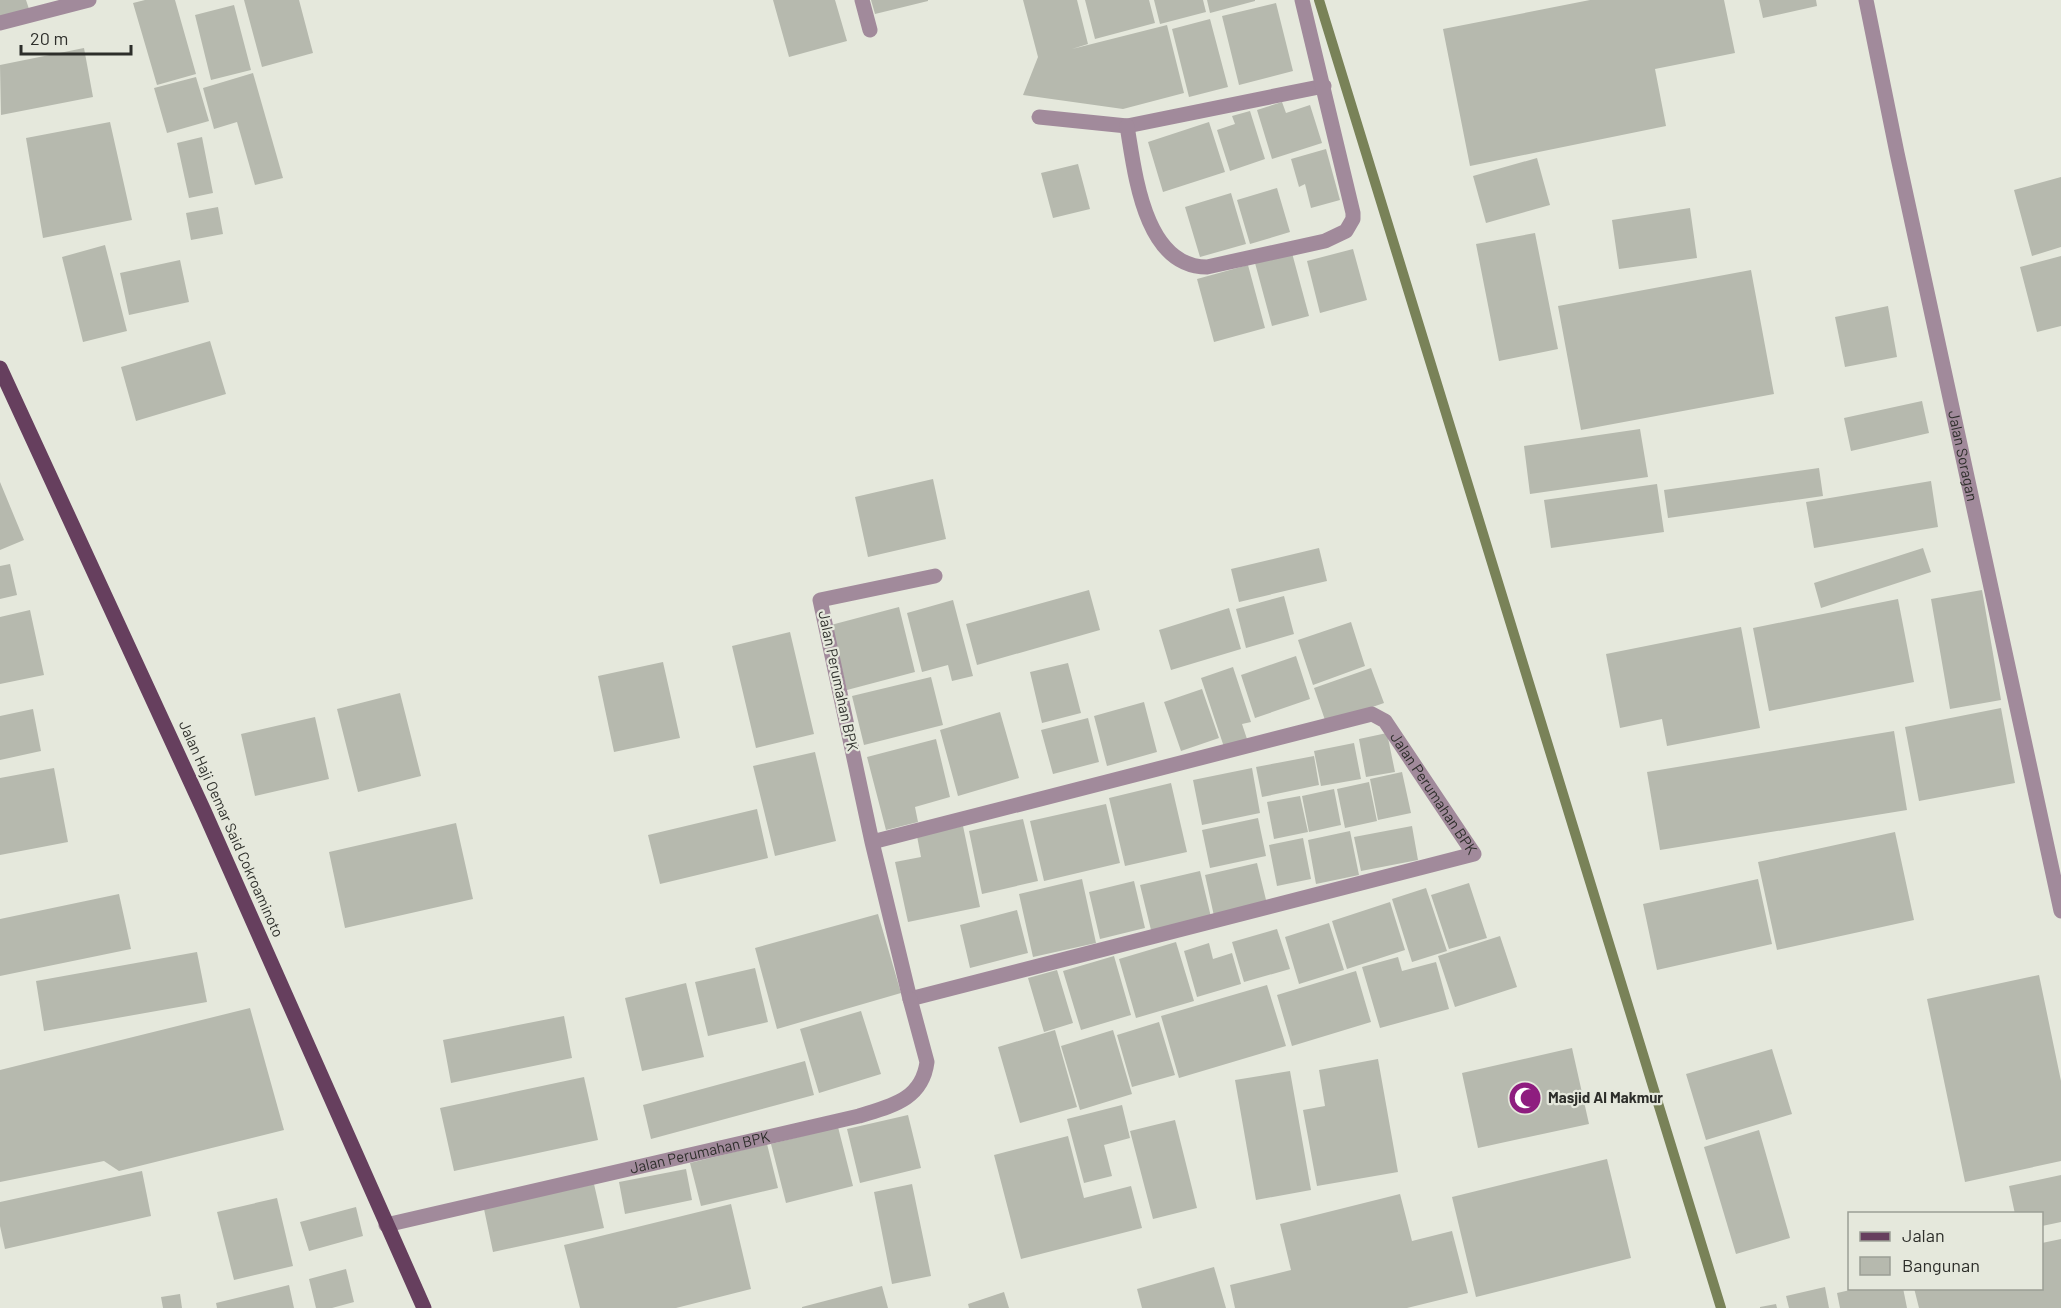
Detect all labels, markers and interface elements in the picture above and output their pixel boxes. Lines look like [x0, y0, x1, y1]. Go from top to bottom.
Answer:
scale bar [21, 18, 130, 56]
text: 20 m [30, 27, 68, 49]
street label: Jalan Soragan [1945, 409, 1982, 503]
street label: Jalan Perumahan BPK [815, 609, 863, 753]
street label: Jalan Haji Oemar Said Cokroaminoto [176, 717, 288, 940]
street label: Jalan Perumahan BPK [1387, 728, 1482, 857]
mosque icon: Masjid Al Makmur [1507, 1080, 1543, 1116]
place label: Masjid Al Makmur [1548, 1088, 1663, 1106]
street label: Jalan Perumahan BPK [628, 1127, 771, 1177]
legend [1848, 1212, 2043, 1290]
text: Jalan [1902, 1224, 1945, 1246]
text: Bangunan [1902, 1254, 1980, 1276]

